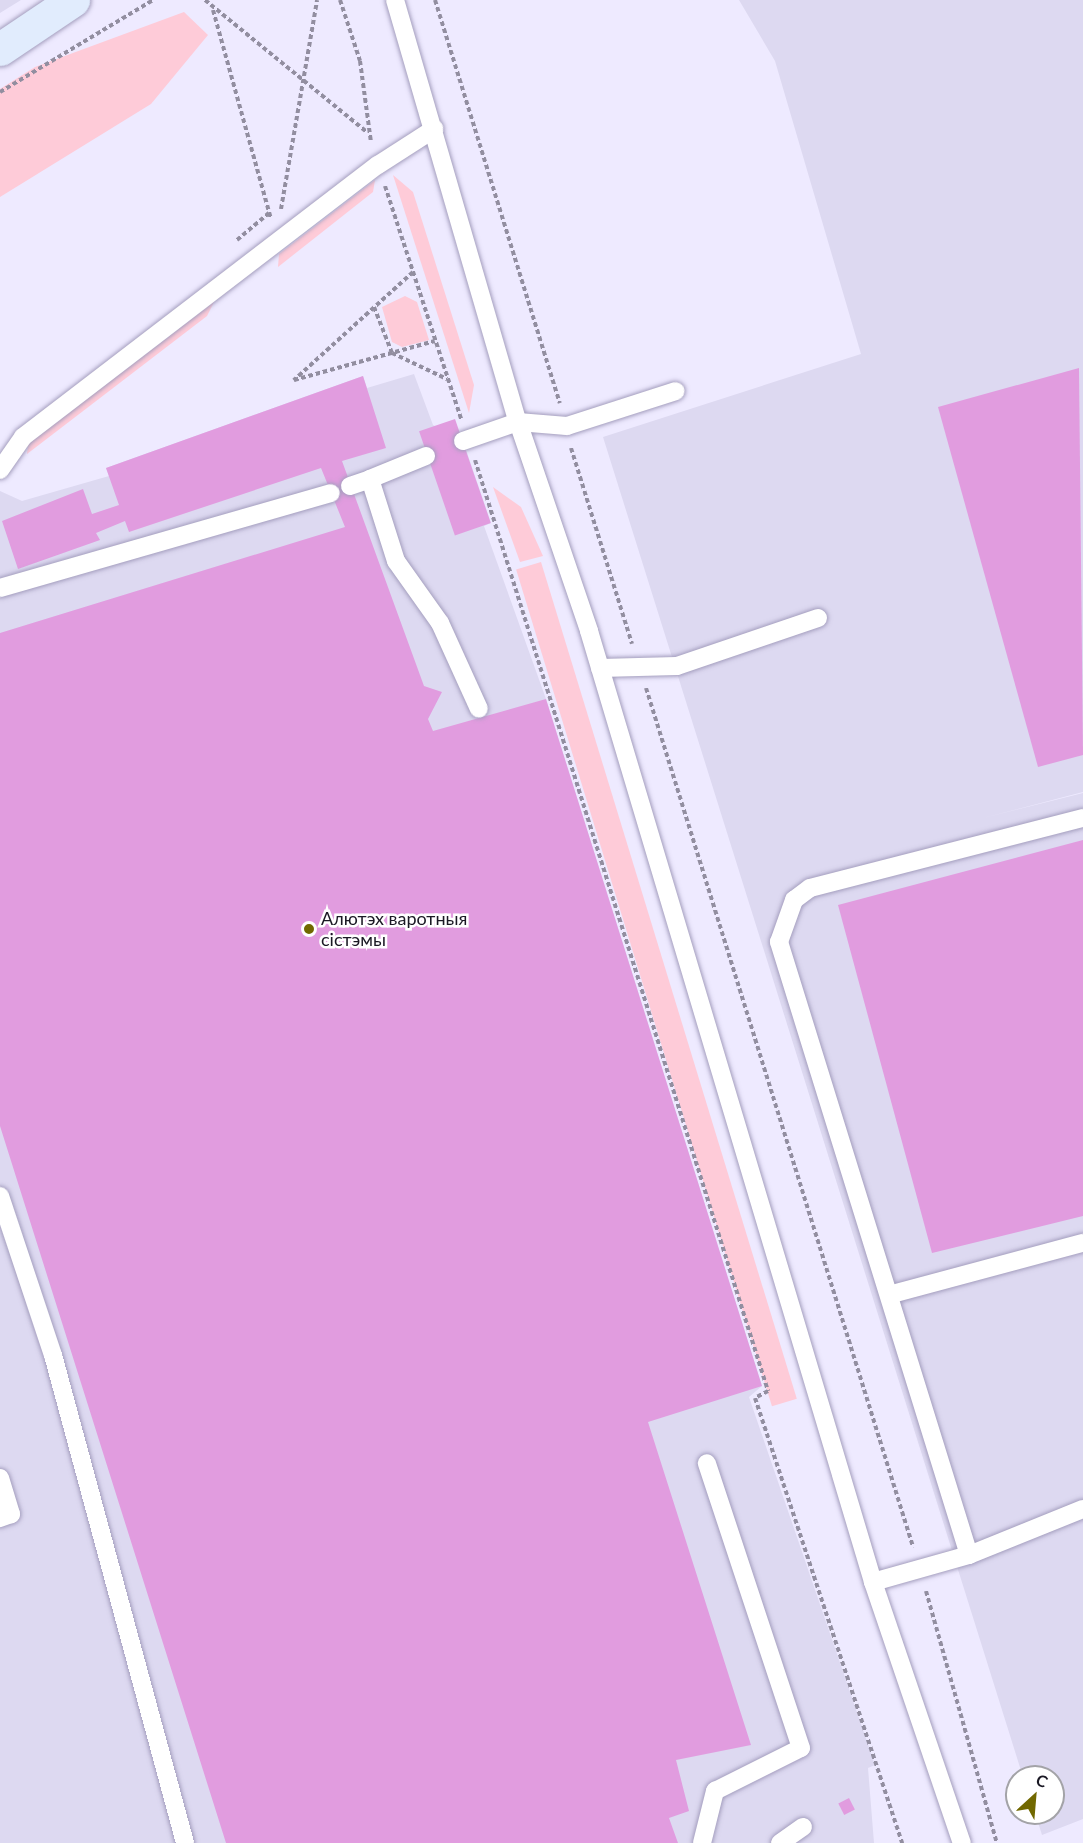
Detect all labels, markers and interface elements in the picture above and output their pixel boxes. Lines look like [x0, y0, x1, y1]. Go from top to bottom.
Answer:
place label: Алютэх варотныя сістэмы [321, 908, 467, 950]
marker: Алютэх варотныя сістэмы [302, 922, 316, 936]
north arrow [1005, 1765, 1065, 1825]
text: С [1033, 1769, 1051, 1791]

